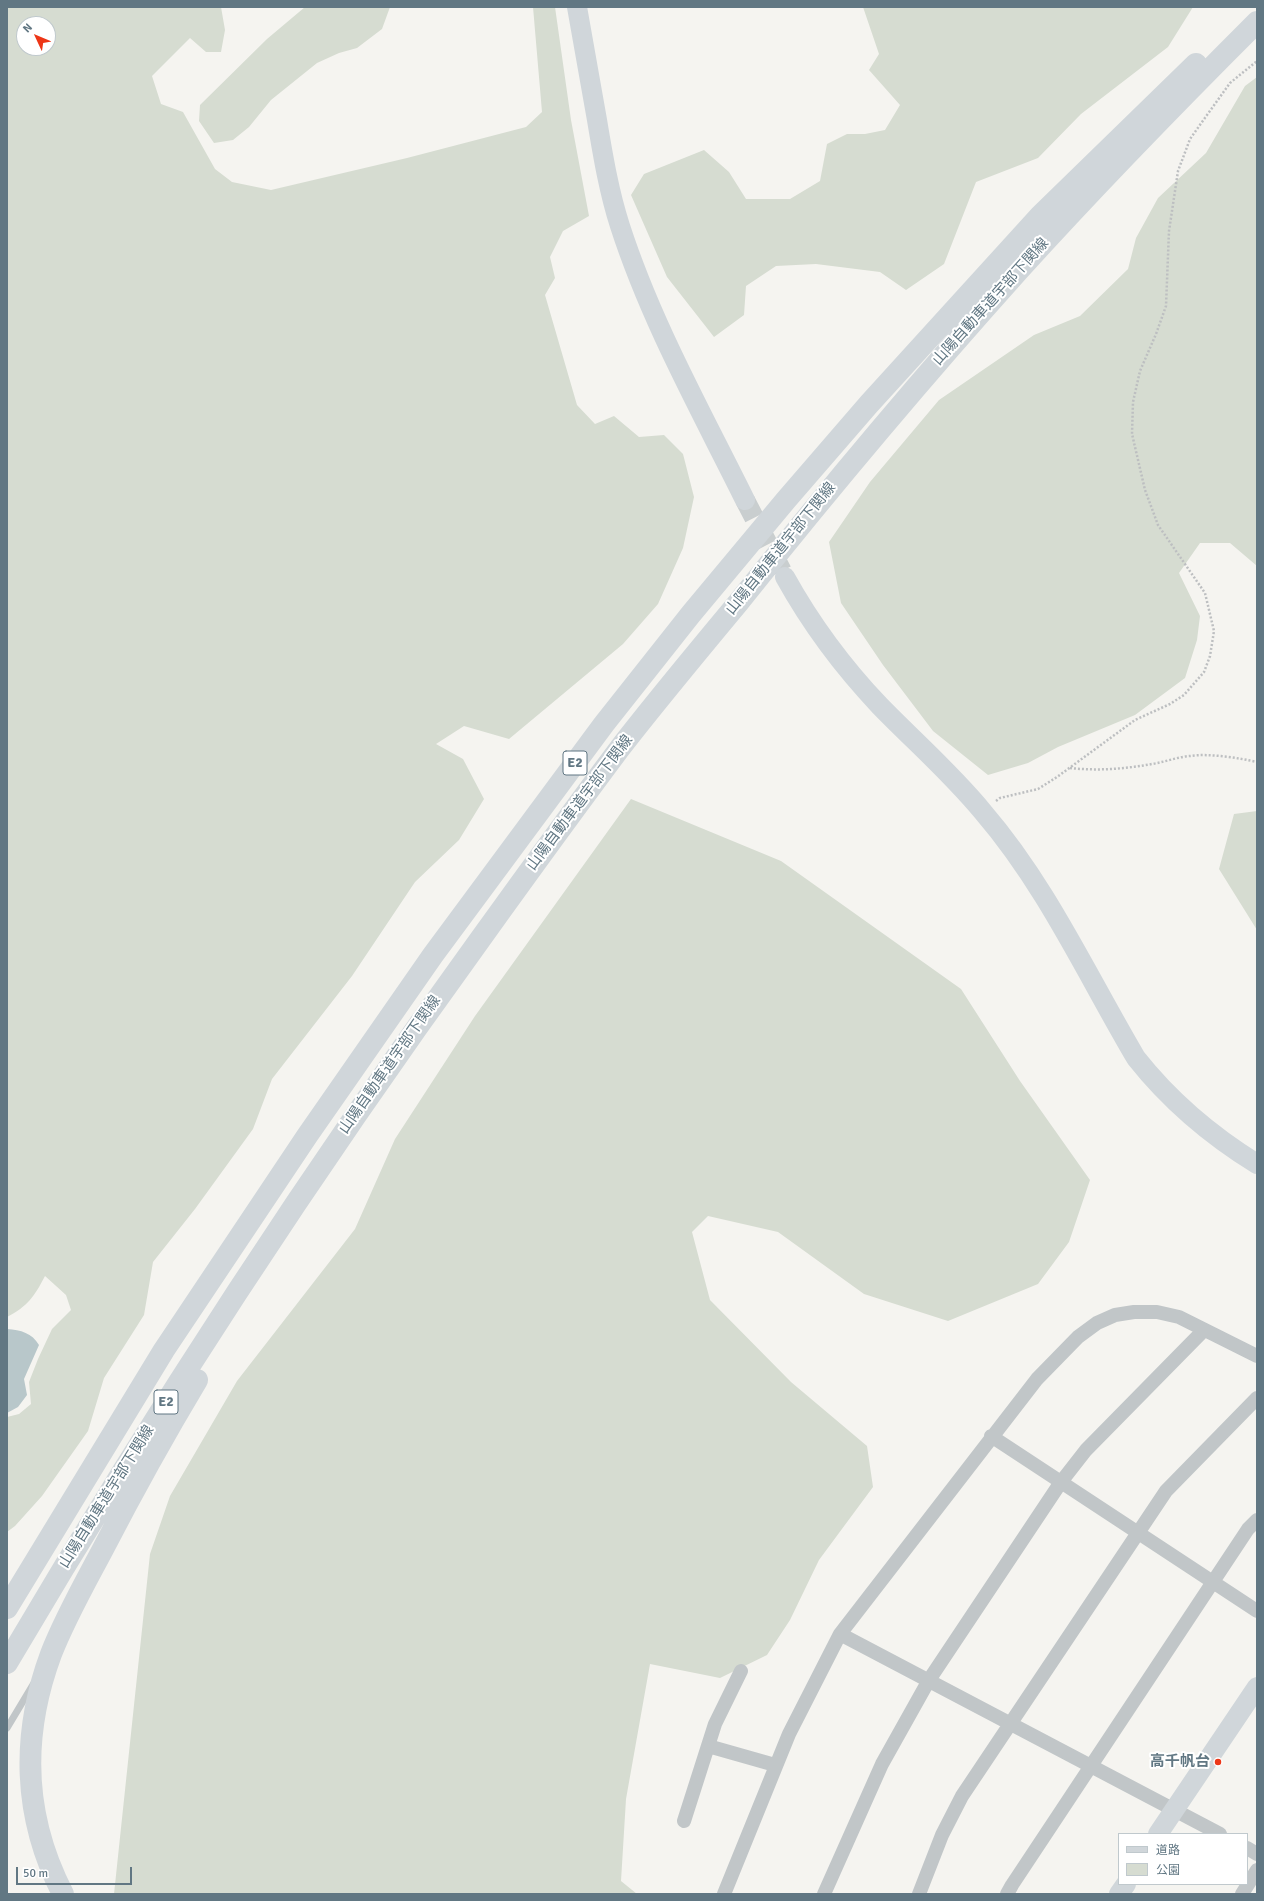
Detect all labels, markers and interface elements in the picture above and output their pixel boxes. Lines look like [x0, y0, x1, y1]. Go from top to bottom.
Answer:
north arrow [16, 16, 56, 56]
text: N [20, 21, 35, 35]
street label: 山陽自動車道宇部下関線 [929, 235, 1053, 369]
street label: 山陽自動車道宇部下関線 [722, 479, 840, 619]
street label: 山陽自動車道宇部下関線 [523, 732, 637, 874]
road number: E2 [563, 751, 587, 775]
street label: 山陽自動車道宇部下関線 [335, 992, 445, 1138]
road number: E2 [154, 1390, 178, 1414]
street label: 山陽自動車道宇部下関線 [56, 1422, 158, 1572]
place label: 高千帆台 [1150, 1753, 1210, 1771]
marker: 高千帆台 [1213, 1757, 1223, 1767]
legend [1118, 1833, 1248, 1885]
text: 道路 [1156, 1843, 1180, 1858]
scale bar [18, 1859, 134, 1885]
text: 公園 [1156, 1863, 1180, 1878]
text: 50 m [23, 1866, 48, 1881]

